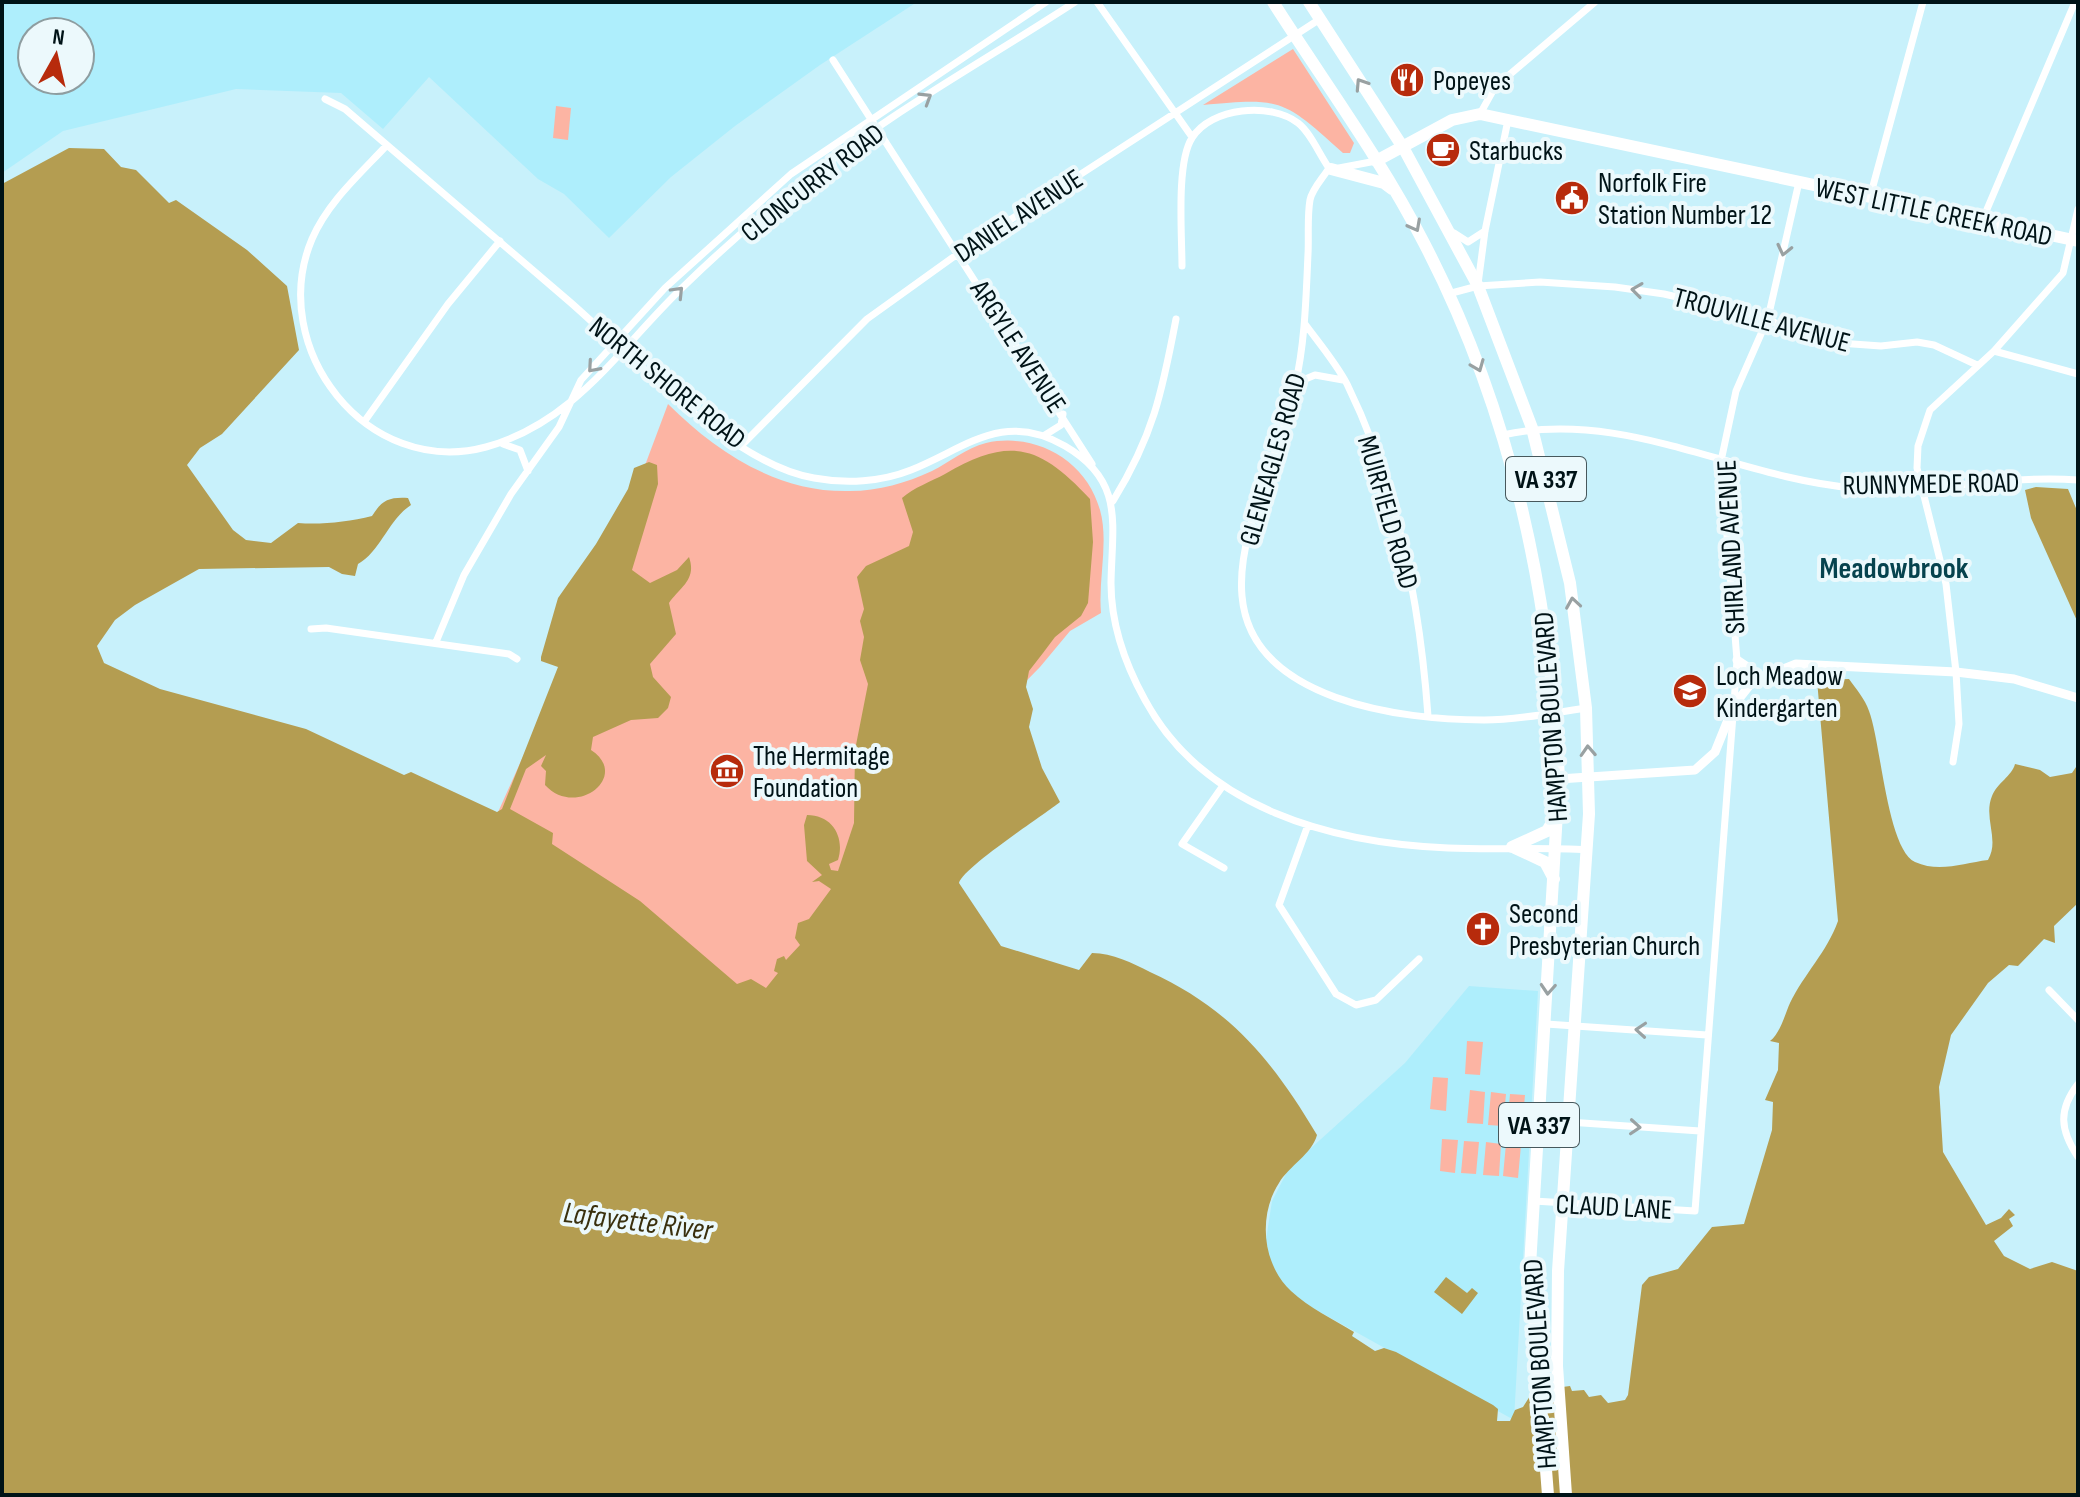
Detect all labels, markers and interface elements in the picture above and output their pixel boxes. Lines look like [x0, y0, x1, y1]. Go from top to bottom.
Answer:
north arrow [16, 16, 96, 96]
text: N [51, 23, 66, 52]
restaurant icon: Popeyes [1388, 61, 1426, 99]
place label: Popeyes [1433, 65, 1511, 98]
one-way arrow [1356, 78, 1371, 92]
one-way arrow [917, 92, 932, 107]
street label: CLONCURRY ROAD [735, 117, 891, 249]
cafe icon: Starbucks [1424, 131, 1462, 169]
place label: Starbucks [1469, 135, 1563, 168]
street label: DANIEL AVENUE [948, 162, 1089, 270]
place label: Norfolk Fire Station Number 12 [1598, 167, 1772, 232]
street label: WEST LITTLE CREEK ROAD [1812, 171, 2055, 254]
public building icon: Norfolk Fire Station Number 12 [1553, 179, 1591, 217]
one-way arrow [1405, 217, 1421, 232]
one-way arrow [1776, 243, 1793, 256]
street label: ARGYLE AVENUE [962, 274, 1073, 419]
street label: TROUVILLE AVENUE [1670, 281, 1854, 360]
one-way arrow [1630, 282, 1644, 299]
one-way arrow [669, 287, 683, 302]
street label: NORTH SHORE ROAD [582, 310, 752, 456]
one-way arrow [588, 357, 603, 372]
one-way arrow [1468, 358, 1485, 372]
street label: GLENEAGLES ROAD [1233, 369, 1314, 549]
street label: MUIRFIELD ROAD [1350, 432, 1425, 593]
road number: VA 337 [1506, 457, 1586, 501]
street label: SHIRLAND AVENUE [1710, 459, 1753, 635]
street label: RUNNYMEDE ROAD [1842, 466, 2020, 503]
district label: Meadowbrook [1820, 551, 1969, 587]
one-way arrow [1565, 596, 1582, 610]
street label: HAMPTON BOULEVARD [1528, 611, 1575, 823]
place label: Loch Meadow Kindergarten [1716, 660, 1843, 725]
school or university icon: Loch Meadow Kindergarten [1671, 672, 1709, 710]
place label: The Hermitage Foundation [753, 740, 890, 805]
one-way arrow [1579, 744, 1596, 757]
museum icon: The Hermitage Foundation [708, 752, 746, 790]
place label: Second Presbyterian Church [1509, 898, 1700, 963]
church icon: Second Presbyterian Church [1464, 910, 1502, 948]
one-way arrow [1540, 983, 1557, 996]
one-way arrow [1634, 1022, 1647, 1039]
road number: VA 337 [1499, 1103, 1579, 1147]
one-way arrow [1629, 1118, 1642, 1135]
street label: CLAUD LANE [1555, 1188, 1673, 1227]
water label: Lafayette River [561, 1195, 716, 1249]
street label: HAMPTON BOULEVARD [1517, 1258, 1564, 1470]

